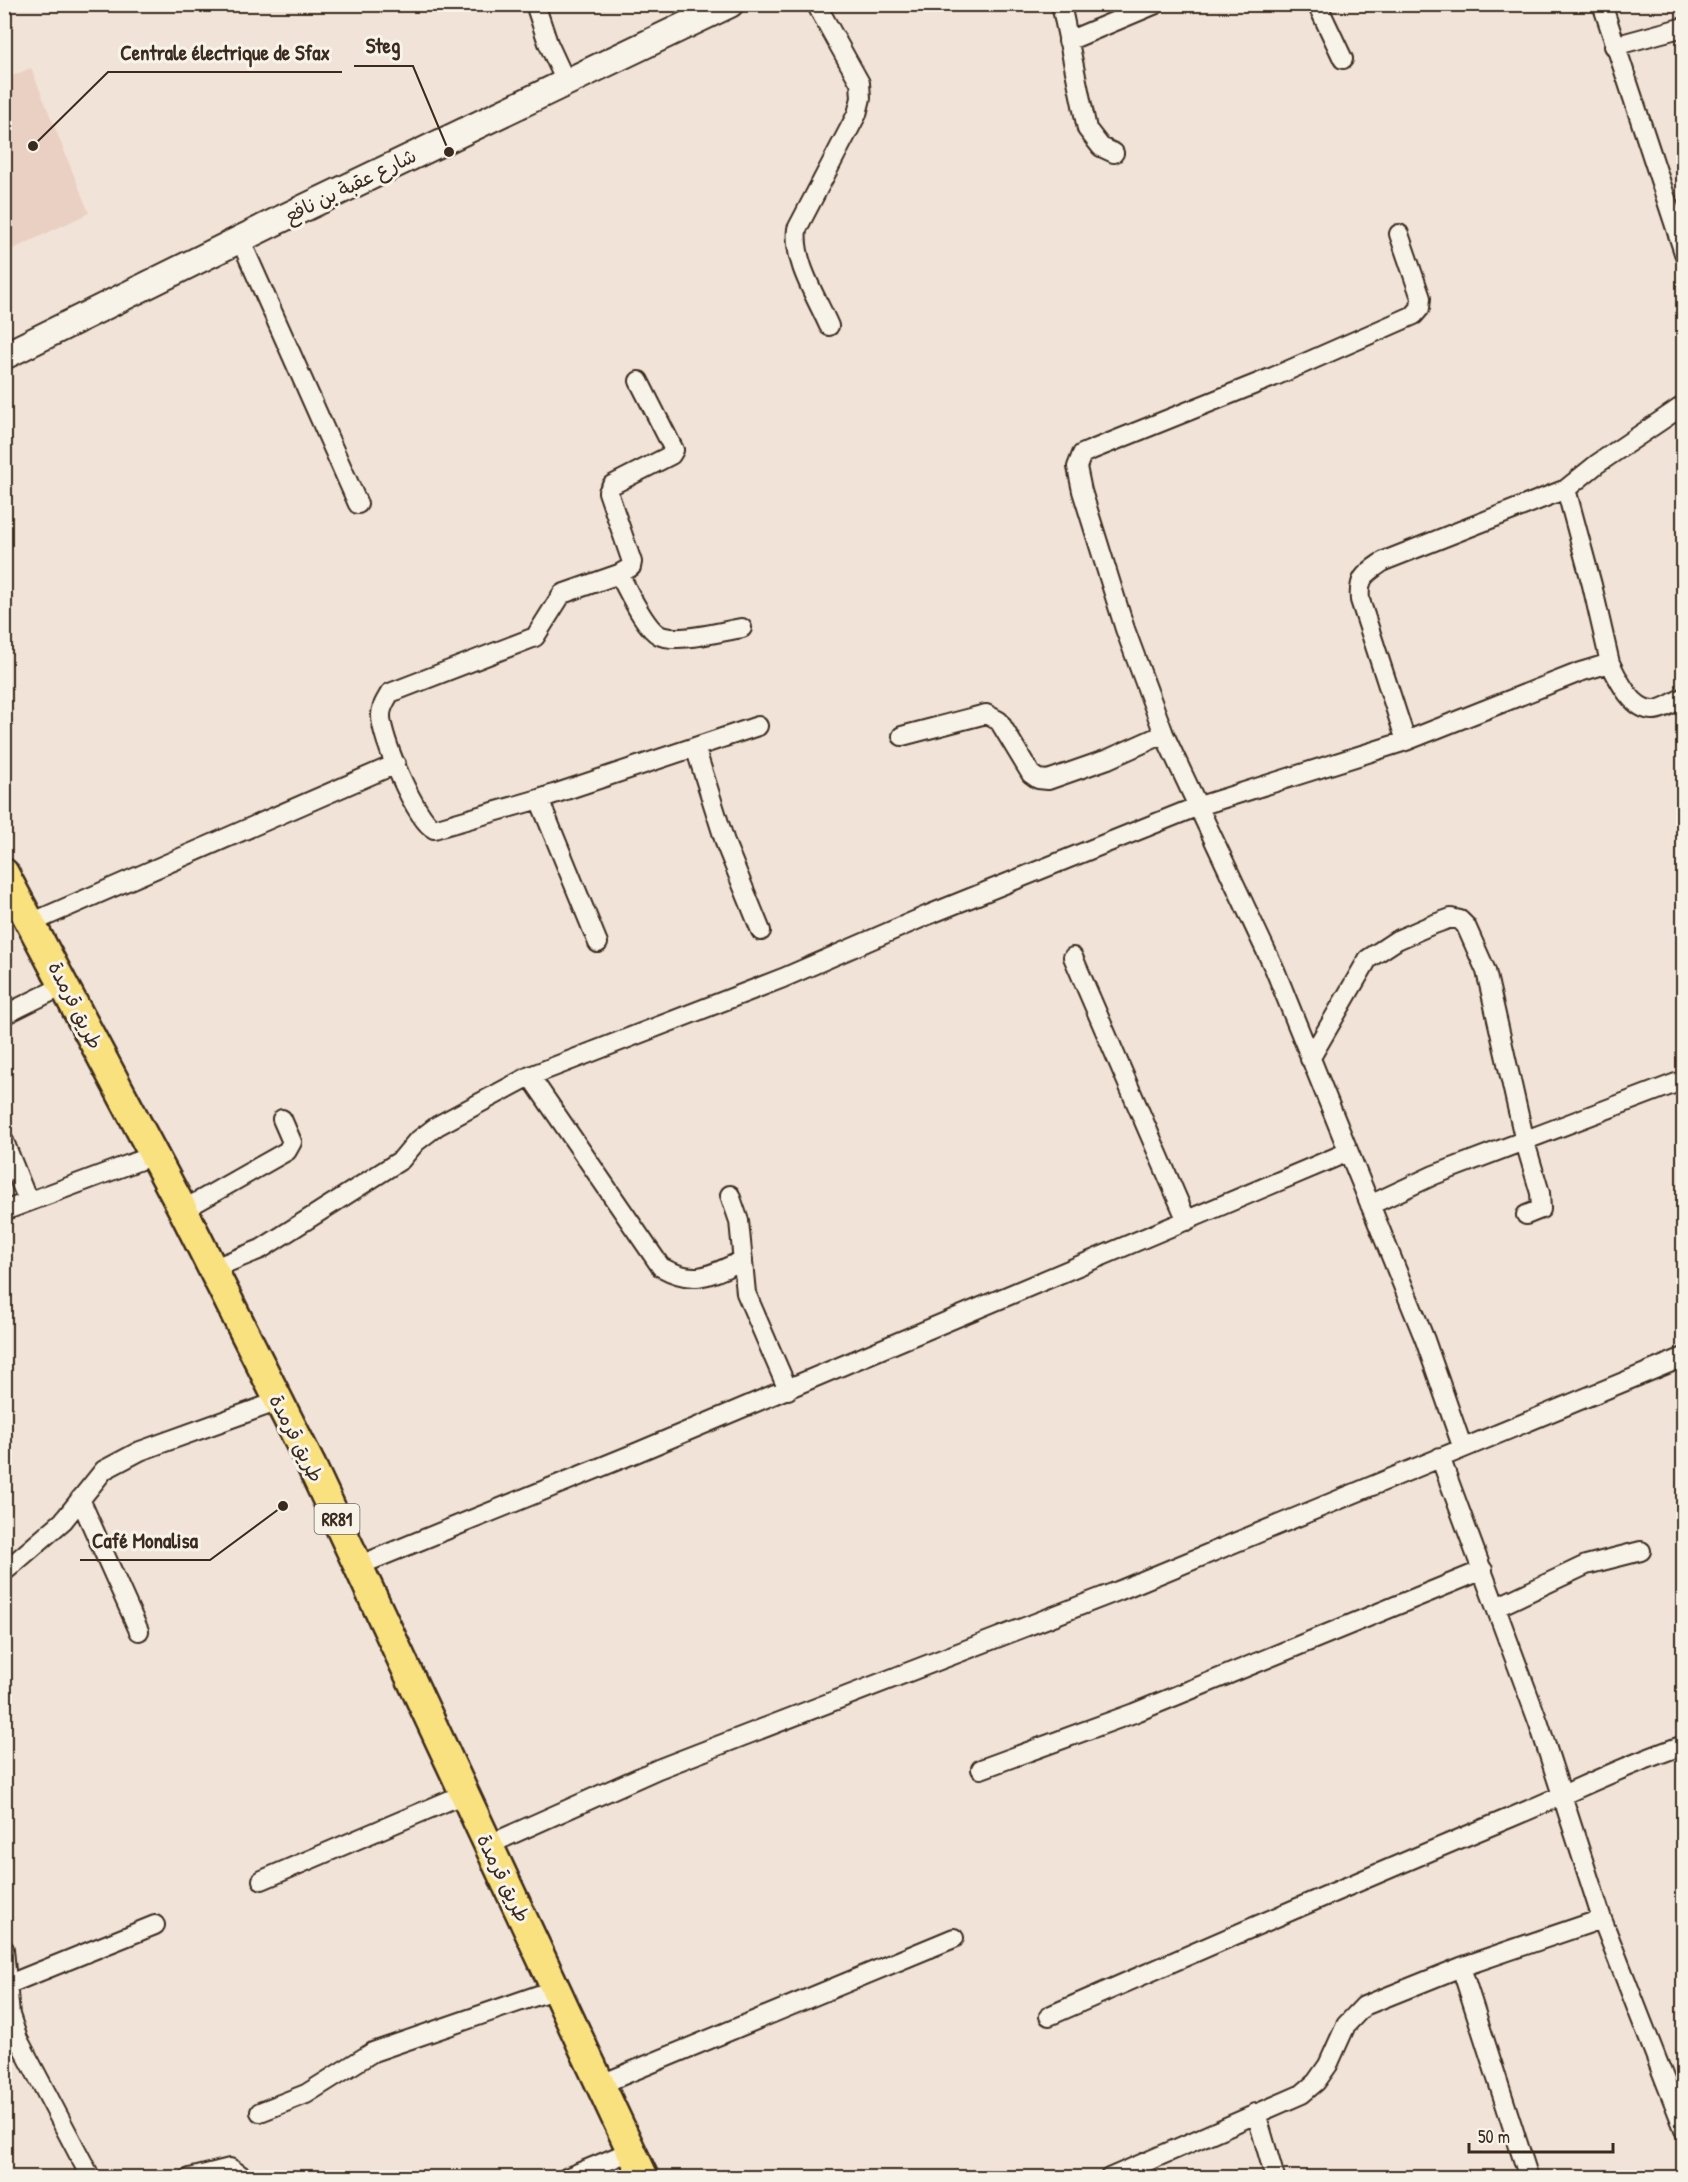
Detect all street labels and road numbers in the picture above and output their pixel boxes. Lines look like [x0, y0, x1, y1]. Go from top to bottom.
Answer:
street label: شارع عقبة بن نافع [279, 141, 421, 230]
street label: طريق قرمدة [42, 956, 110, 1054]
street label: طريق قرمدة [263, 1389, 331, 1487]
road number: RR81 [314, 1504, 360, 1534]
street label: طريق قرمدة [471, 1829, 537, 1927]

